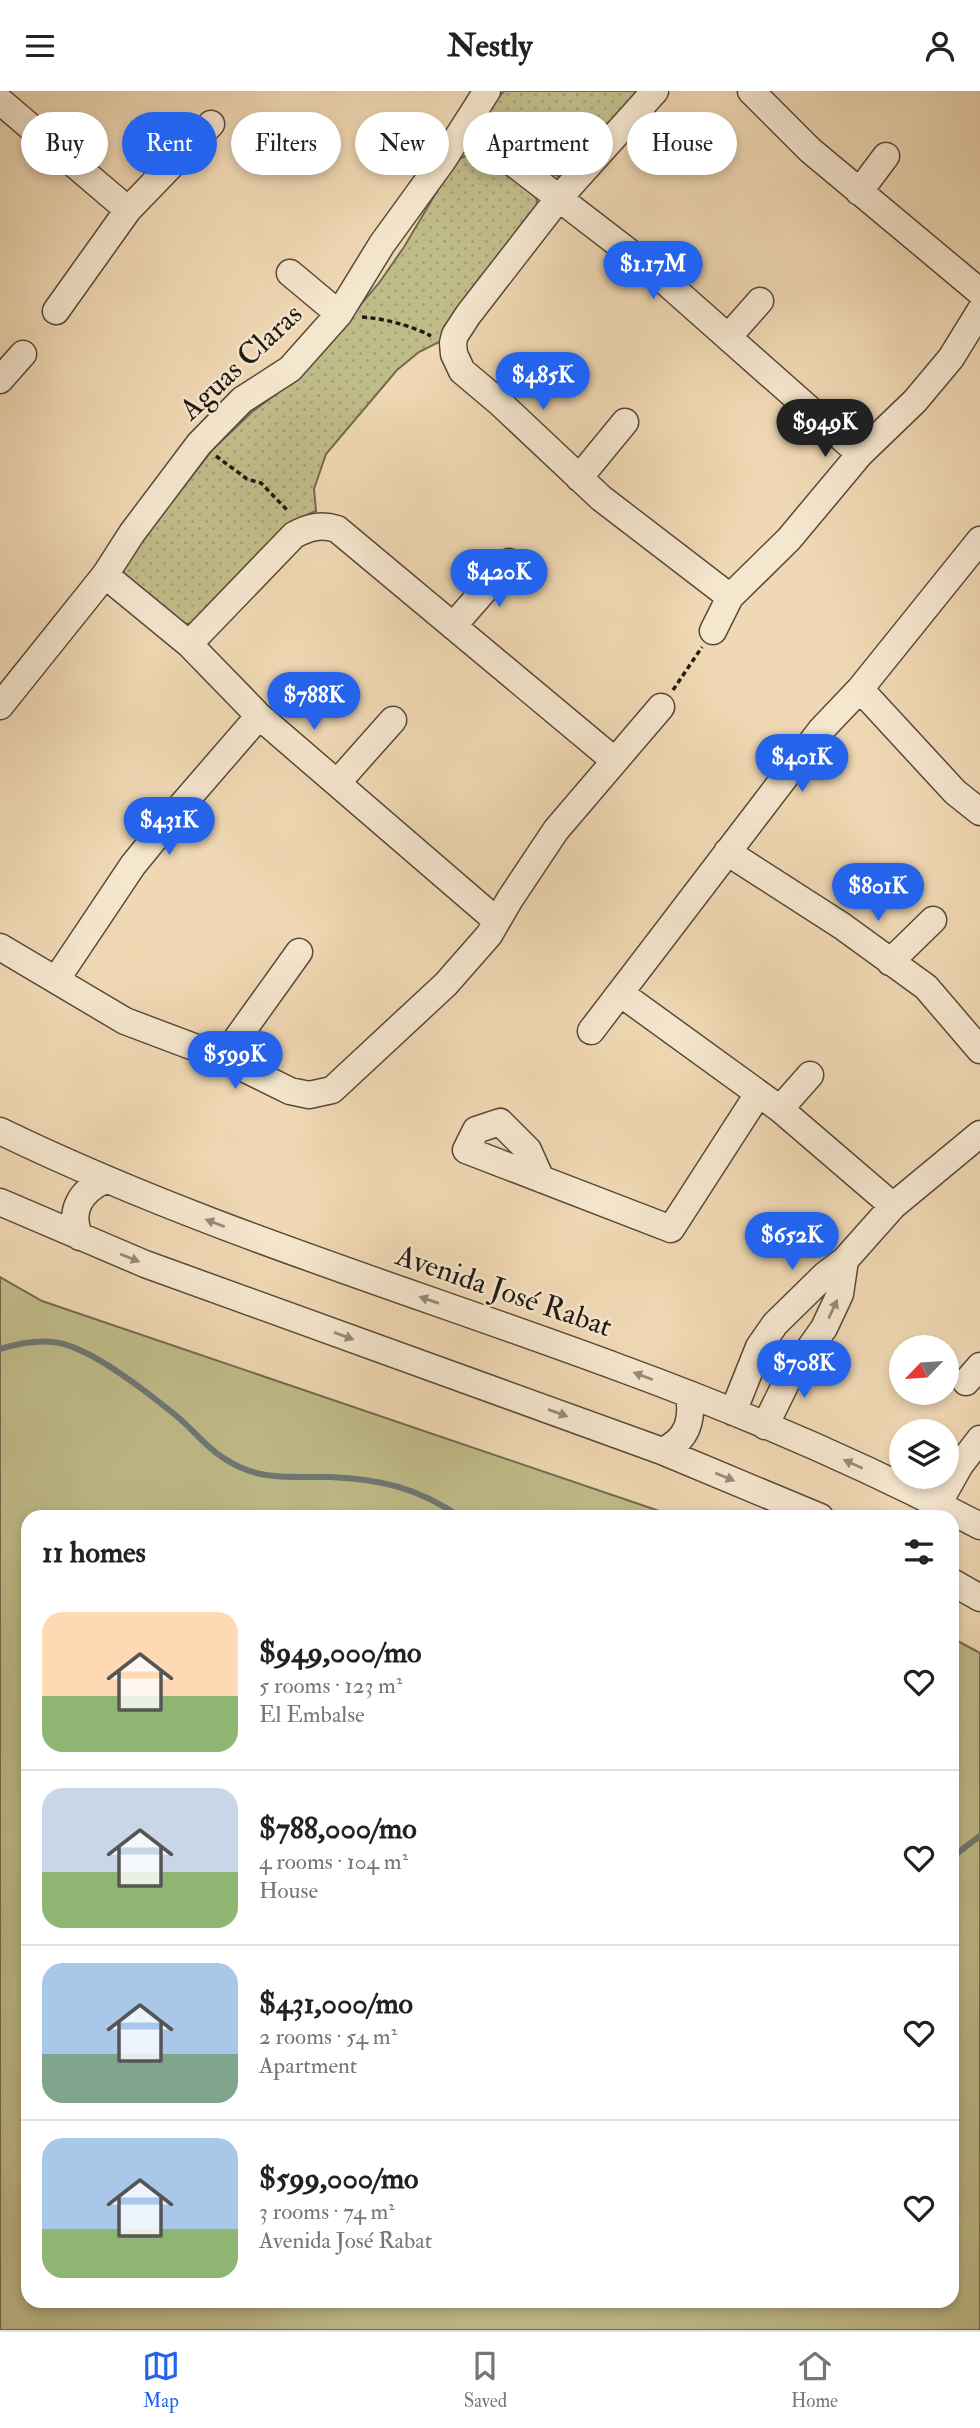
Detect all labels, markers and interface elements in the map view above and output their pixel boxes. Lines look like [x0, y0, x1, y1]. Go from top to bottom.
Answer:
text: Nestly [448, 26, 532, 66]
icon: menu [21, 27, 59, 65]
icon: person [921, 27, 959, 65]
chip: Buy [21, 112, 108, 175]
chip: Rent [122, 112, 217, 175]
chip: Filters [231, 112, 341, 175]
chip: New [355, 112, 449, 175]
chip: Apartment [463, 112, 613, 175]
chip: House [627, 112, 737, 175]
pin: $1.17M [596, 241, 710, 301]
text: $1.17M [620, 249, 686, 278]
street label: Aguas Claras [171, 296, 310, 429]
pin: $485K [494, 353, 592, 412]
text: $485K [512, 360, 574, 389]
pin: $949K [776, 399, 874, 459]
text: $949K [792, 407, 858, 436]
pin: $420K [450, 549, 548, 609]
text: $420K [467, 557, 531, 586]
pin: $788K [265, 673, 363, 732]
text: $788K [283, 680, 345, 709]
pin: $401K [753, 735, 851, 794]
text: $401K [771, 742, 833, 771]
pin: $431K [120, 797, 218, 857]
text: $431K [140, 805, 198, 834]
pin: $801K [829, 863, 927, 923]
text: $801K [848, 871, 908, 900]
pin: $599K [186, 1031, 284, 1091]
text: $599K [204, 1039, 266, 1068]
pin: $652K [743, 1213, 841, 1272]
one-way arrow [204, 1217, 225, 1228]
text: $652K [761, 1220, 823, 1249]
street label: Avenida José Rabat [390, 1236, 617, 1345]
one-way arrow [120, 1253, 141, 1264]
one-way arrow [418, 1294, 439, 1305]
one-way arrow [827, 1299, 839, 1319]
one-way arrow [333, 1331, 354, 1342]
north arrow [889, 1335, 959, 1405]
map controls [889, 1335, 959, 1489]
pin: $708K [755, 1341, 853, 1400]
text: $708K [773, 1348, 835, 1377]
one-way arrow [632, 1371, 653, 1382]
one-way arrow [547, 1408, 568, 1419]
button: layers [889, 1419, 959, 1489]
one-way arrow [843, 1458, 863, 1470]
one-way arrow [714, 1471, 735, 1482]
icon: filters [900, 1533, 938, 1571]
text: 11 homes [42, 1534, 146, 1571]
text: $949,000/mo [259, 1634, 422, 1671]
icon: home [98, 1640, 182, 1724]
icon: heart [900, 1663, 938, 1701]
text: 5 rooms · 123 m² [259, 1671, 402, 1700]
text: El Embalse [259, 1700, 365, 1729]
text: $788,000/mo [259, 1810, 417, 1847]
icon: home [98, 1816, 182, 1900]
icon: heart [900, 1839, 938, 1877]
text: 4 rooms · 104 m² [259, 1847, 408, 1876]
text: House [259, 1876, 318, 1905]
text: $431,000/mo [259, 1985, 413, 2022]
icon: home [98, 1991, 182, 2075]
icon: heart [900, 2014, 938, 2052]
text: 2 rooms · 54 m² [259, 2022, 397, 2051]
text: Apartment [259, 2051, 357, 2080]
text: $599,000/mo [259, 2160, 419, 2197]
icon: home [98, 2166, 182, 2250]
icon: heart [900, 2189, 938, 2227]
text: 3 rooms · 74 m² [259, 2197, 395, 2226]
text: Avenida José Rabat [259, 2226, 432, 2255]
tab: Map [142, 2347, 180, 2413]
tab: Saved [464, 2347, 507, 2413]
tab: Home [791, 2347, 838, 2413]

